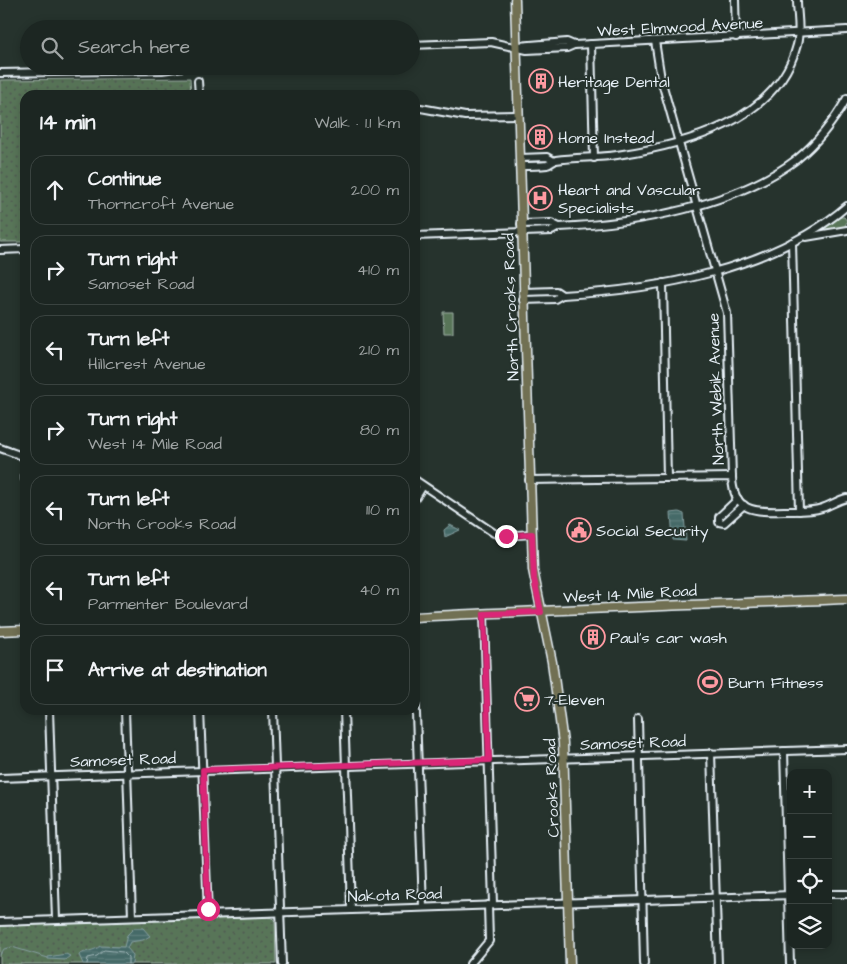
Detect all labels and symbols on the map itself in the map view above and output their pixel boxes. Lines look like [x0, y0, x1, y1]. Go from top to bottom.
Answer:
street label: West Elmwood Avenue [596, 12, 764, 42]
building icon: Heritage Dental [528, 68, 554, 94]
place label: Heritage Dental [558, 71, 670, 94]
building icon: Home Instead [527, 124, 553, 150]
place label: Home Instead [558, 127, 654, 149]
place label: Heart and Vascular Specialists [558, 179, 701, 219]
hospital icon: Heart and Vascular Specialists [527, 185, 553, 211]
street label: North Crooks Road [497, 233, 525, 381]
street label: North Webik Avenue [702, 312, 730, 465]
public building icon: Social Security [566, 517, 592, 543]
place label: Social Security [596, 520, 709, 543]
route end [495, 525, 518, 548]
street label: West 14 Mile Road [563, 580, 698, 608]
building icon: Paul's car wash [580, 624, 606, 650]
place label: Paul's car wash [610, 627, 727, 649]
sports icon: Burn Fitness [697, 669, 723, 695]
place label: Burn Fitness [728, 672, 823, 694]
supermarket icon: 7-Eleven [514, 686, 540, 712]
place label: 7-Eleven [544, 689, 604, 711]
street label: Samoset Road [580, 730, 686, 756]
street label: Crooks Road [539, 738, 565, 838]
street label: Samoset Road [70, 747, 176, 773]
street label: Nakota Road [347, 882, 443, 908]
route start [197, 898, 220, 921]

